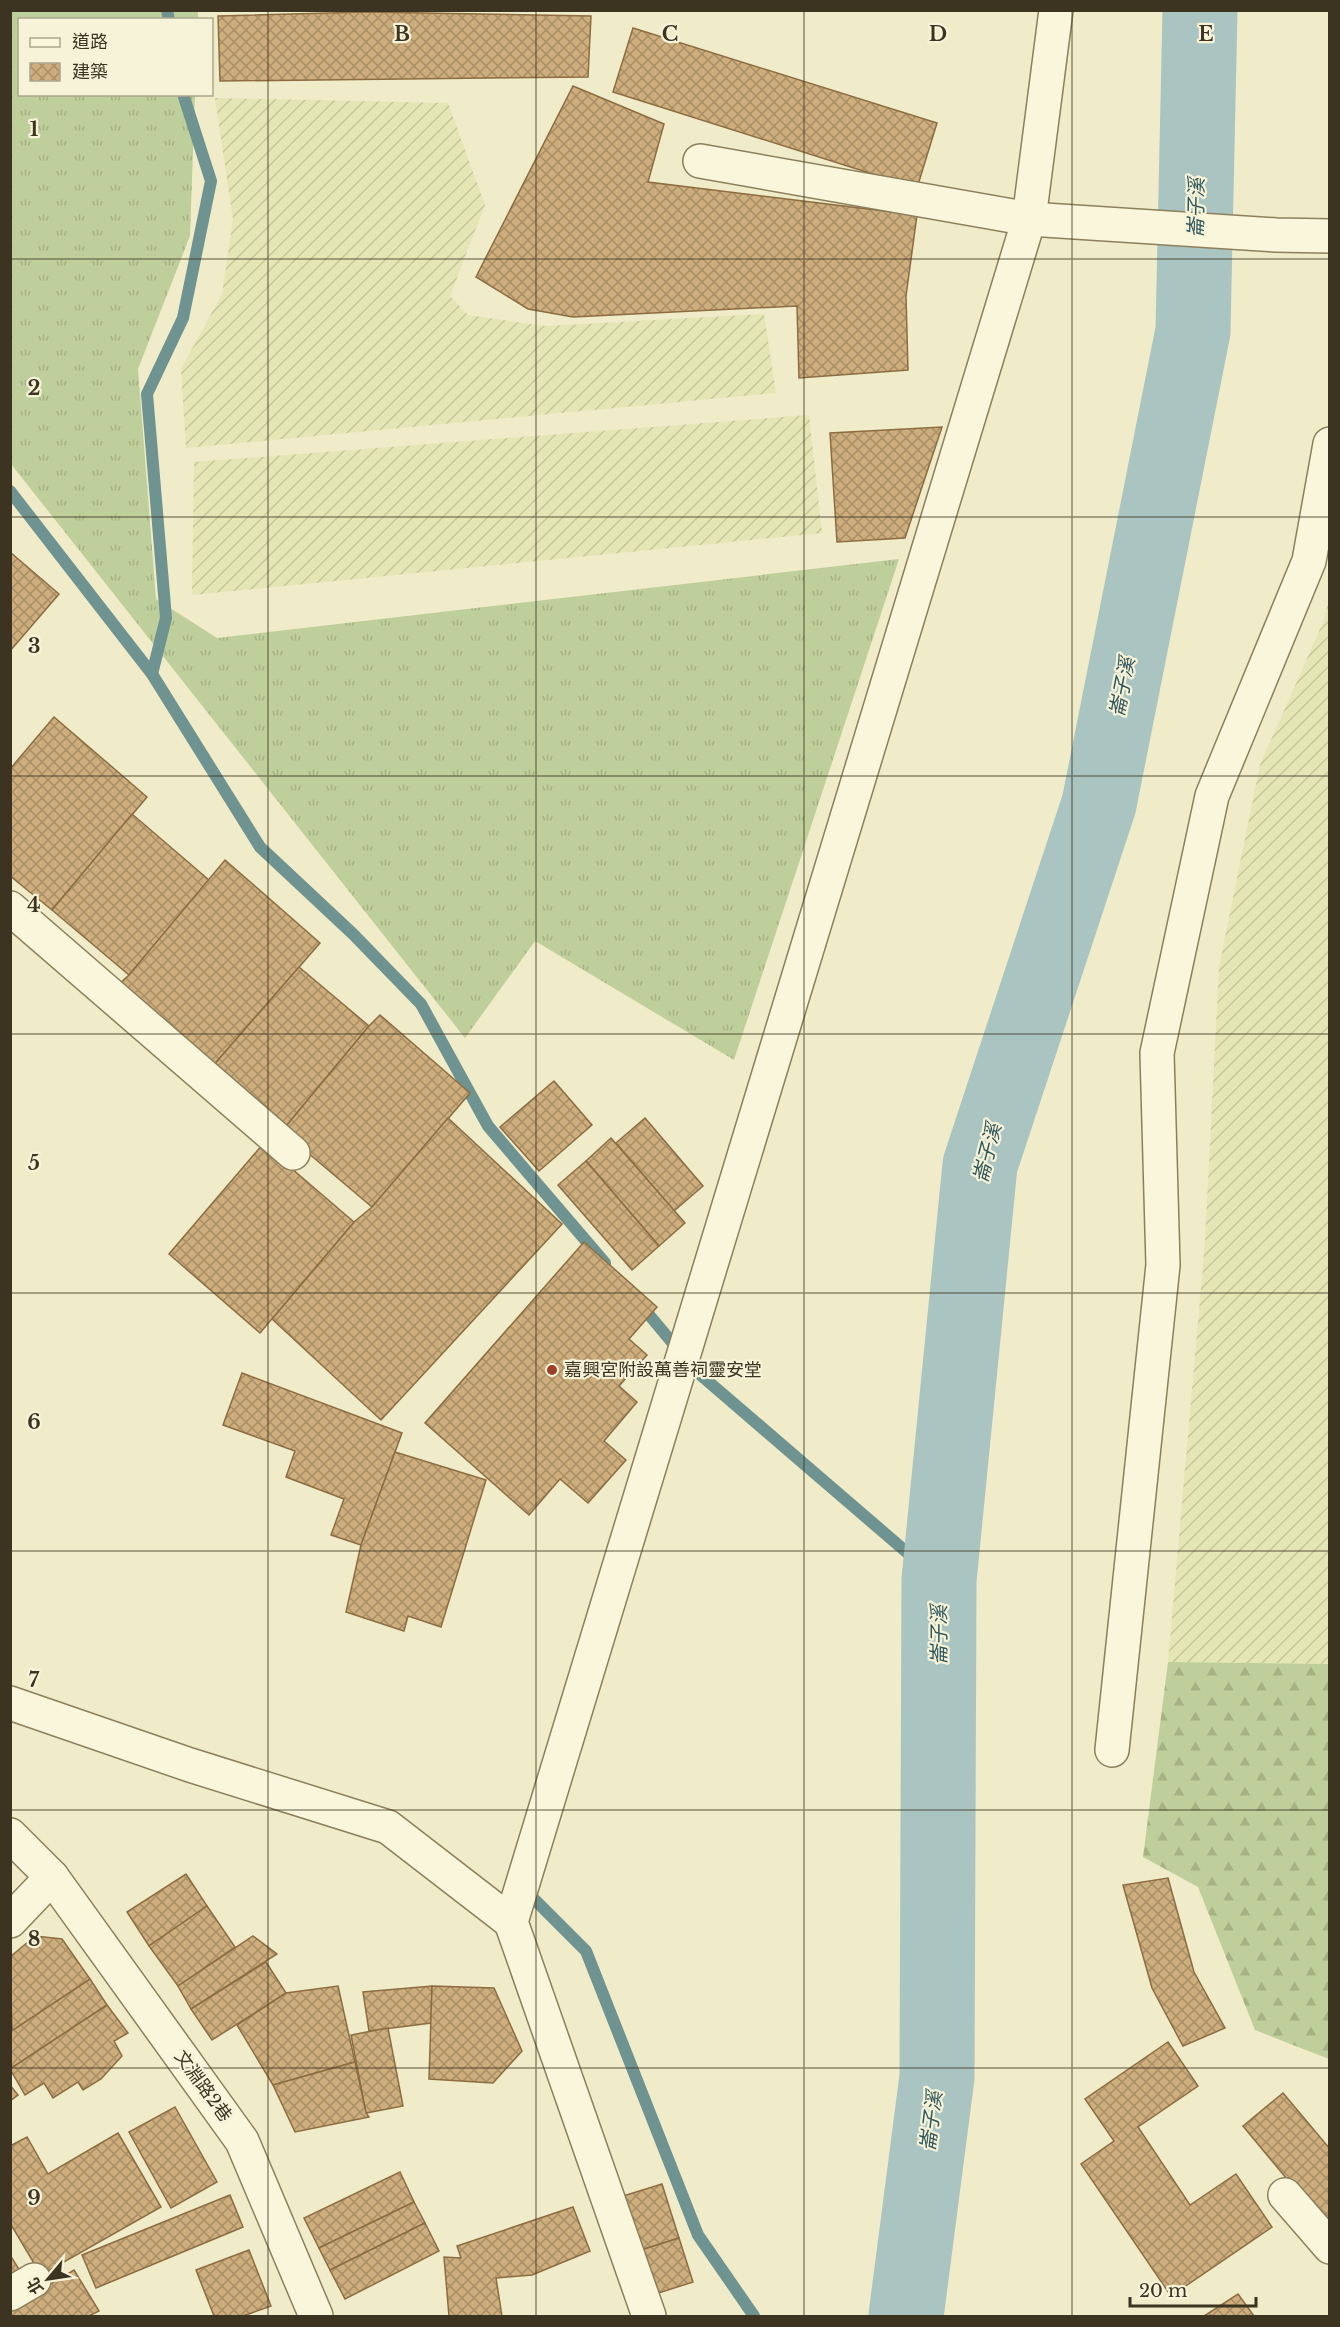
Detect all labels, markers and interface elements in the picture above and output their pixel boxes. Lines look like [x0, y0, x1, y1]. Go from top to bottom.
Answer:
legend [18, 18, 213, 96]
text: B [394, 22, 410, 46]
text: C [662, 22, 678, 46]
text: D [929, 22, 947, 46]
text: E [1198, 22, 1214, 46]
text: 道路 [72, 31, 108, 53]
text: 建築 [72, 61, 108, 83]
text: 1 [30, 117, 39, 141]
water label: 崙子溪 [1183, 175, 1209, 238]
text: 2 [27, 376, 41, 400]
text: 3 [28, 634, 40, 658]
water label: 崙子溪 [1104, 652, 1140, 719]
text: 4 [27, 893, 41, 917]
water label: 崙子溪 [968, 1118, 1007, 1185]
text: 5 [28, 1151, 40, 1175]
place label: 嘉興宮附設萬善祠靈安堂 [564, 1359, 762, 1381]
marker: 嘉興宮附設萬善祠靈安堂 [545, 1363, 559, 1377]
text: 6 [27, 1410, 41, 1434]
water label: 崙子溪 [927, 1602, 951, 1665]
text: 7 [29, 1668, 40, 1692]
text: 8 [28, 1927, 40, 1951]
street label: 文淵路2巷 [170, 2046, 236, 2126]
water label: 崙子溪 [915, 2087, 947, 2152]
text: 9 [27, 2186, 41, 2210]
north arrow [18, 2249, 78, 2309]
scale bar [1130, 2270, 1256, 2308]
text: 北 [22, 2274, 48, 2298]
text: 20 m [1139, 2280, 1187, 2302]

